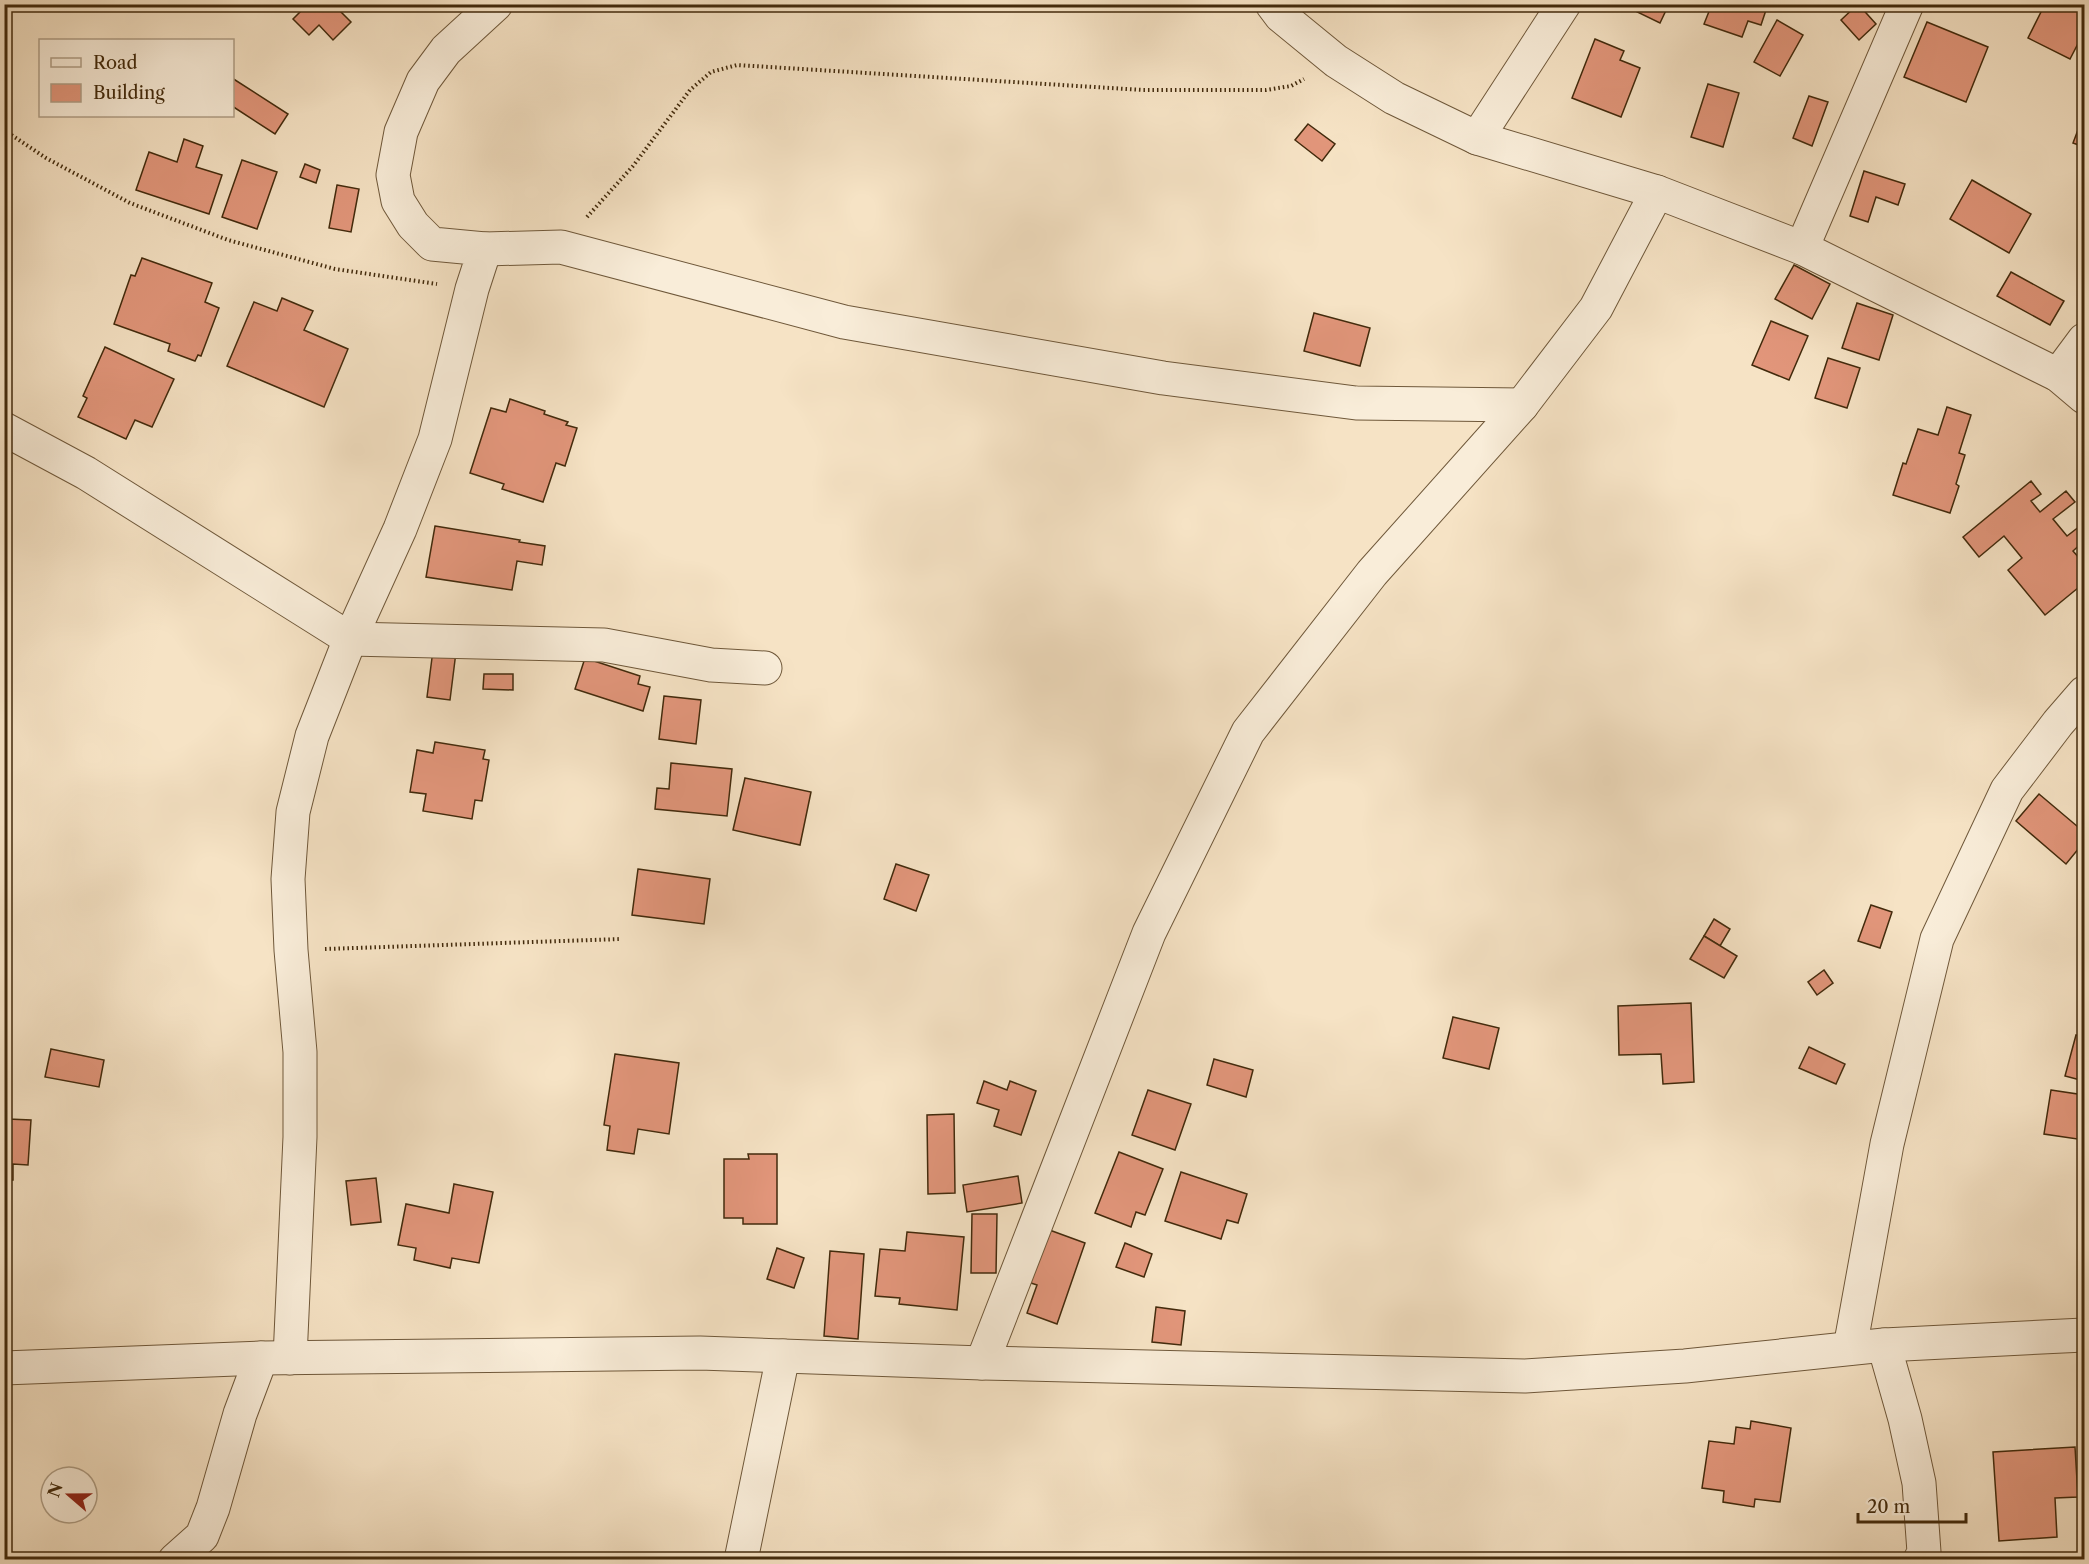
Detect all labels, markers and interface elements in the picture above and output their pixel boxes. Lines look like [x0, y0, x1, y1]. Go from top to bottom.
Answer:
legend [39, 39, 234, 117]
text: Road [93, 52, 138, 74]
text: Building [93, 82, 165, 104]
north arrow [39, 1465, 99, 1525]
text: N [43, 1480, 67, 1500]
scale bar [1858, 1486, 1966, 1524]
text: 20 m [1867, 1496, 1911, 1518]

